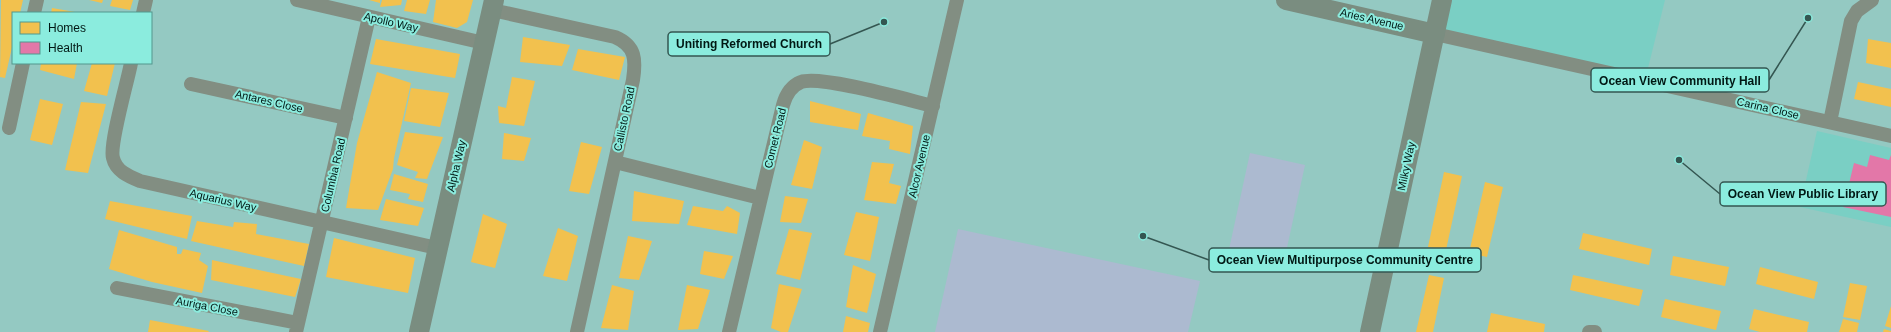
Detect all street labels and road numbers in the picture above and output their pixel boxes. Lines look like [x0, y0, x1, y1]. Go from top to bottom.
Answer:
street label: Aries Avenue [1339, 6, 1405, 32]
street label: Apollo Way [363, 10, 420, 34]
street label: Callisto Road [611, 86, 637, 152]
street label: Antares Close [234, 87, 304, 115]
street label: Carina Close [1736, 95, 1800, 121]
street label: Comet Road [762, 107, 788, 169]
street label: Alcor Avenue [906, 133, 932, 199]
street label: Columbia Road [319, 137, 347, 213]
street label: Alpha Way [444, 138, 468, 193]
street label: Milky Way [1395, 140, 1417, 192]
street label: Aquarius Way [188, 186, 258, 214]
street label: Auriga Close [175, 294, 239, 318]

